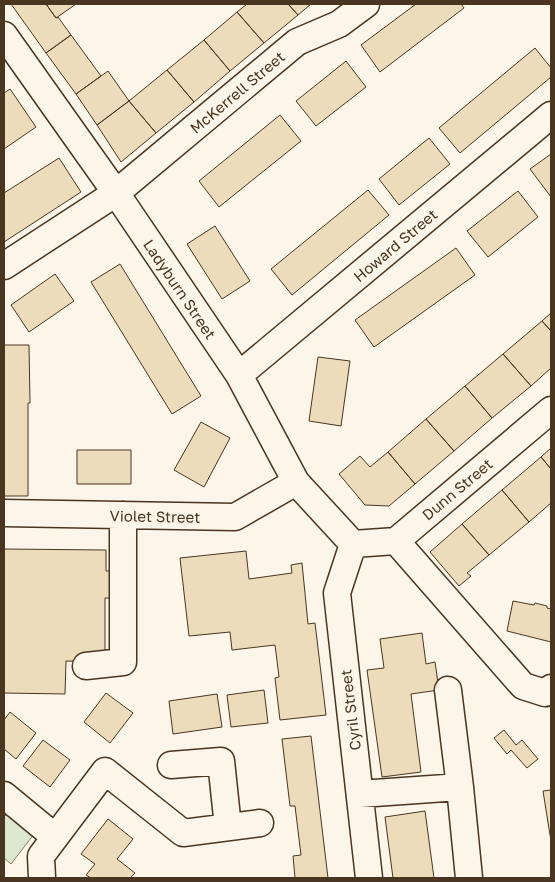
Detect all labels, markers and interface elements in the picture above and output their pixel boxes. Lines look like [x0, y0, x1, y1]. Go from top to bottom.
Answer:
street label: McKerrell Street [186, 47, 288, 137]
street label: Howard Street [350, 205, 440, 285]
street label: Ladyburn Street [140, 236, 220, 342]
street label: Dunn Street [418, 454, 496, 524]
street label: Violet Street [110, 506, 200, 526]
street label: Cyril Street [336, 668, 364, 752]

